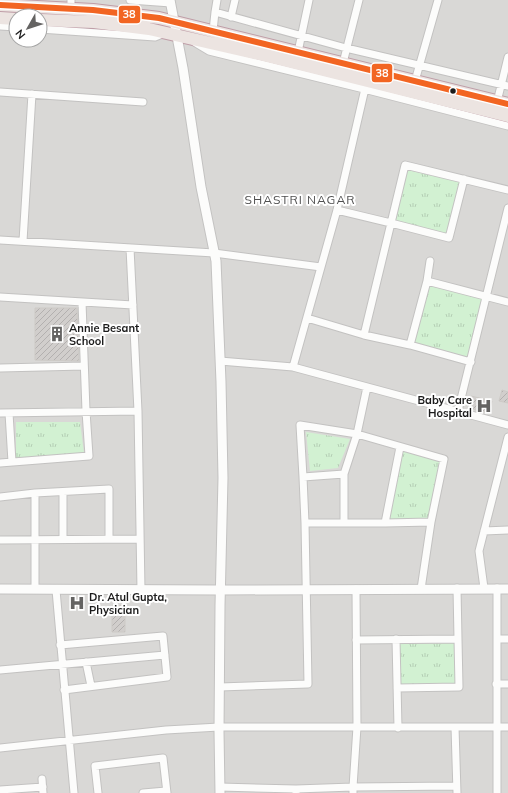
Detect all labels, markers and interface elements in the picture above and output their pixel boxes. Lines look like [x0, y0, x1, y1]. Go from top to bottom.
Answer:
line badge: 38 [118, 5, 141, 24]
text: 38 [122, 7, 136, 21]
north arrow [8, 8, 48, 48]
text: N [12, 27, 28, 42]
line badge: 38 [371, 63, 393, 83]
text: 38 [375, 66, 389, 80]
unlabelled marker [448, 86, 458, 96]
district label: SHASTRI NAGAR [244, 192, 356, 207]
place label: Annie Besant School [69, 321, 139, 348]
building icon: Annie Besant School [48, 325, 66, 343]
place label: Baby Care Hospital [417, 393, 472, 420]
hospital icon: Baby Care Hospital [475, 397, 493, 415]
place label: Dr. Atul Gupta, Physician [89, 590, 167, 617]
hospital icon: Dr. Atul Gupta, Physician [68, 594, 86, 612]

